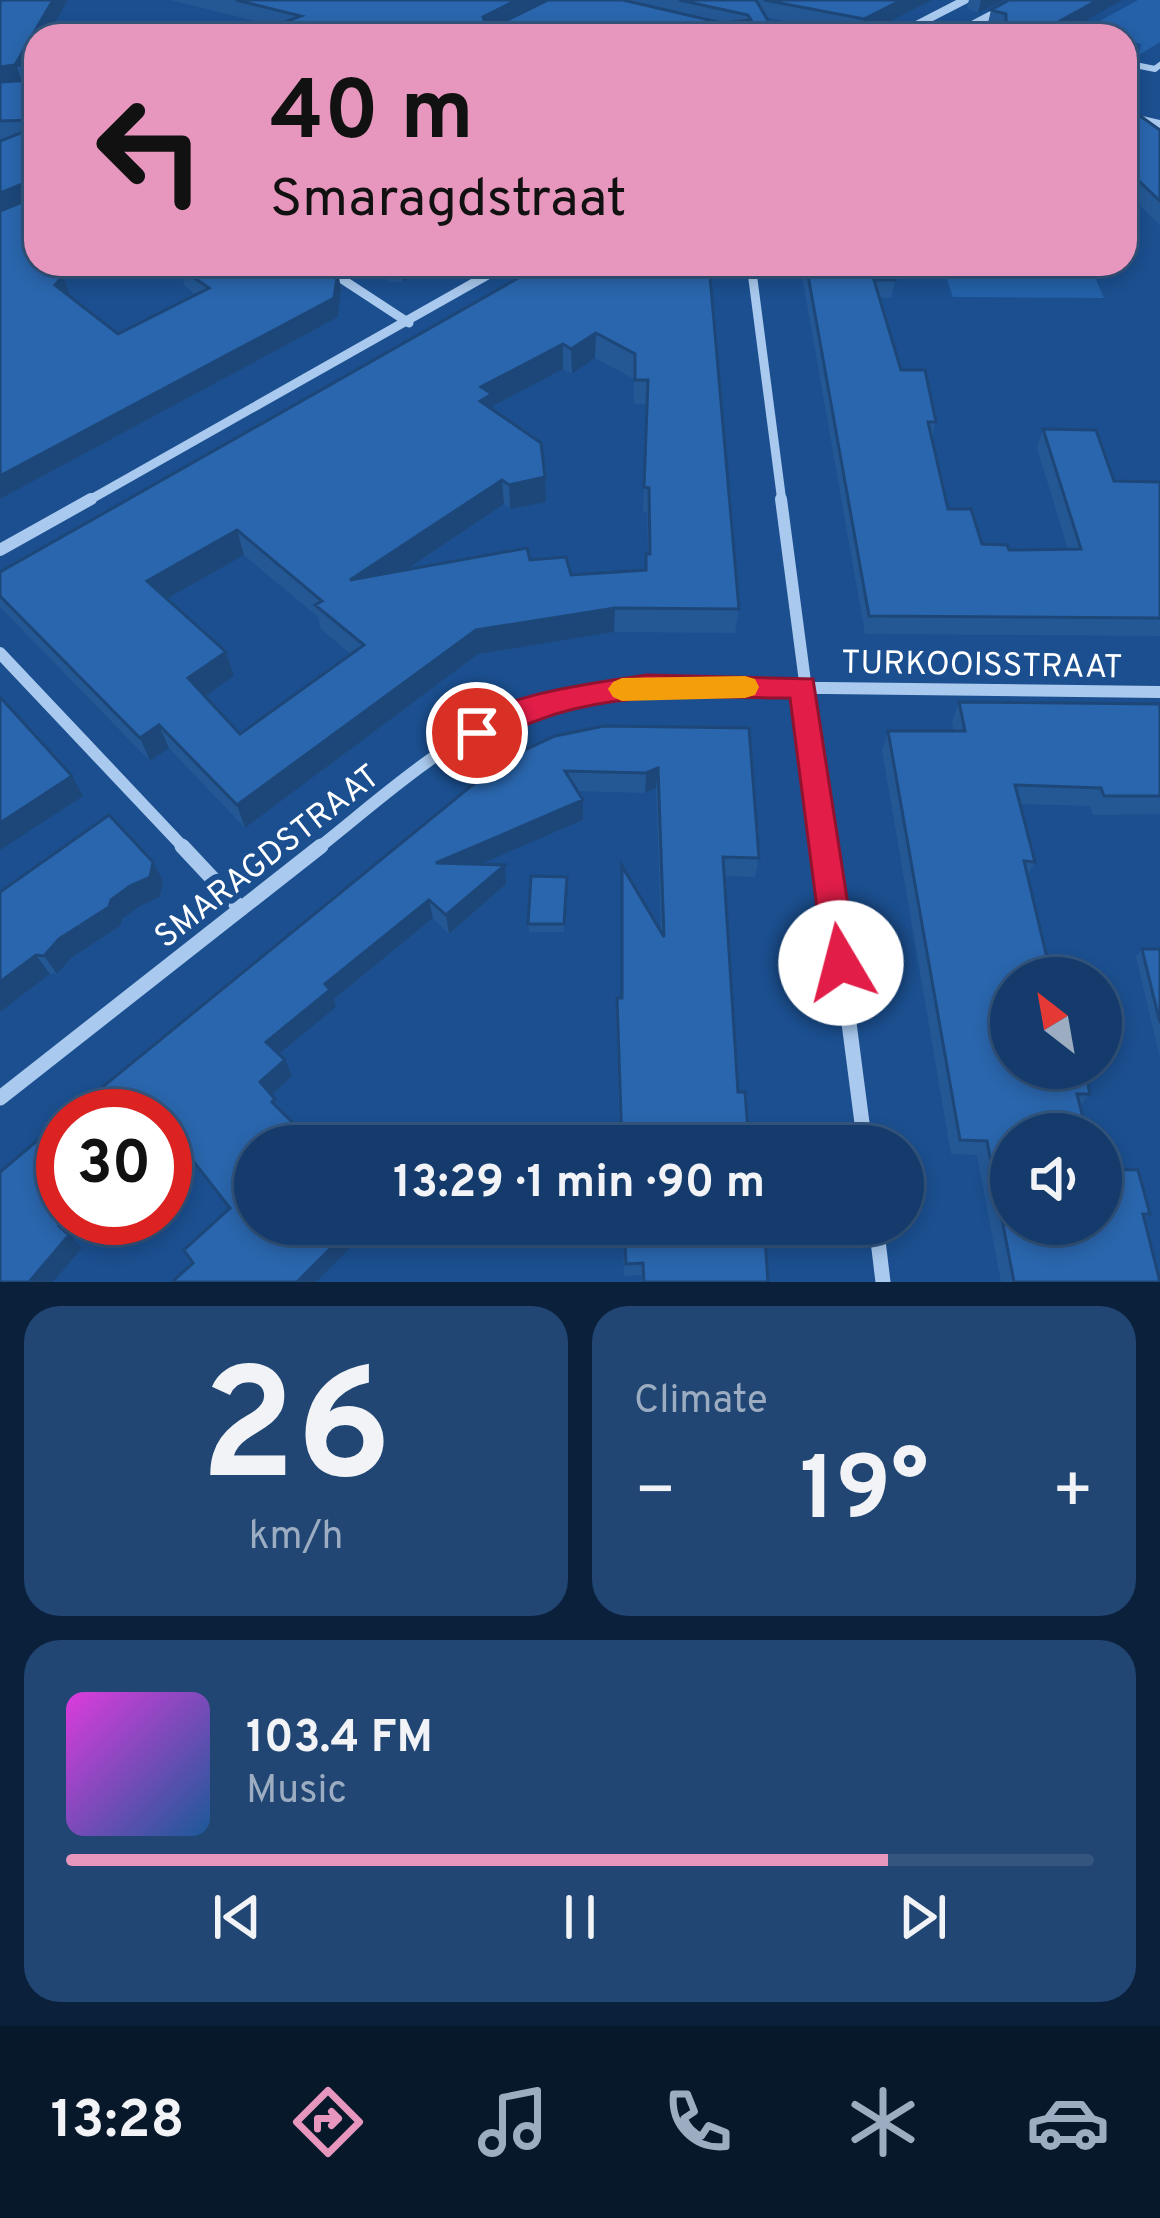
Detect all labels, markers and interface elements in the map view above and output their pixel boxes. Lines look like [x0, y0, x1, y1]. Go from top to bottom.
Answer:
text: 40 m [270, 63, 474, 169]
icon: left [72, 72, 228, 228]
text: Smaragdstraat [270, 167, 627, 236]
street label: TURKOOISSTRAAT [841, 644, 1123, 690]
pin [426, 682, 528, 784]
icon: arrive [444, 700, 510, 766]
street label: SMARAGDSTRAAT [147, 757, 390, 959]
position arrow [778, 900, 904, 1026]
north arrow [990, 957, 1122, 1089]
map controls [990, 957, 1122, 1245]
speed limit sign: 30 [36, 1089, 192, 1245]
button: sound [990, 1113, 1122, 1245]
text: 13:29 · 1 min · 90 m [393, 1156, 765, 1213]
text: 26 [200, 1337, 392, 1535]
text: Climate [634, 1378, 768, 1427]
text: 19° [800, 1438, 928, 1551]
text: − [634, 1453, 677, 1536]
text: + [1051, 1453, 1094, 1536]
text: km/h [249, 1514, 343, 1563]
text: 103.4 FM [246, 1711, 433, 1768]
text: Music [246, 1768, 347, 1817]
icon: previous [204, 1884, 270, 1950]
icon: pause [547, 1884, 613, 1950]
icon: next [890, 1884, 956, 1950]
icon: directions [286, 2080, 370, 2164]
icon: music [471, 2080, 555, 2164]
icon: phone [656, 2080, 740, 2164]
icon: climate [841, 2080, 925, 2164]
icon: car [1026, 2080, 1110, 2164]
text: 13:28 [50, 2088, 185, 2157]

